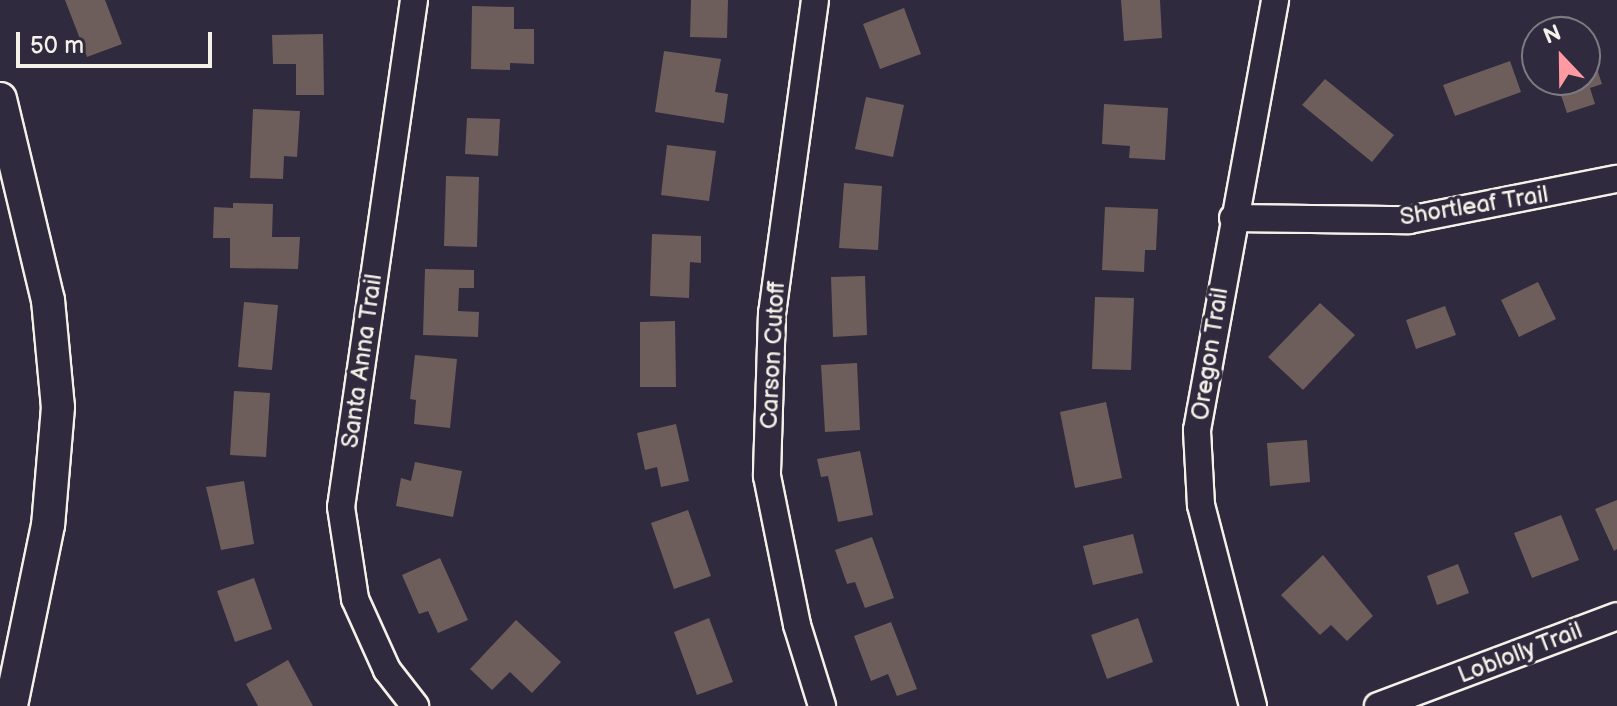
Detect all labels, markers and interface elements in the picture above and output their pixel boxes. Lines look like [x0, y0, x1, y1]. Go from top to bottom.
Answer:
scale bar [20, 16, 216, 66]
north arrow [1521, 16, 1601, 96]
text: N [1540, 20, 1565, 51]
text: 50 m [30, 31, 84, 60]
street label: Shortleaf Trail [1397, 180, 1551, 232]
street label: Santa Anna Trail [335, 272, 389, 450]
street label: Carson Cutoff [755, 280, 791, 430]
street label: Oregon Trail [1185, 285, 1235, 423]
street label: Loblolly Trail [1453, 616, 1587, 690]

